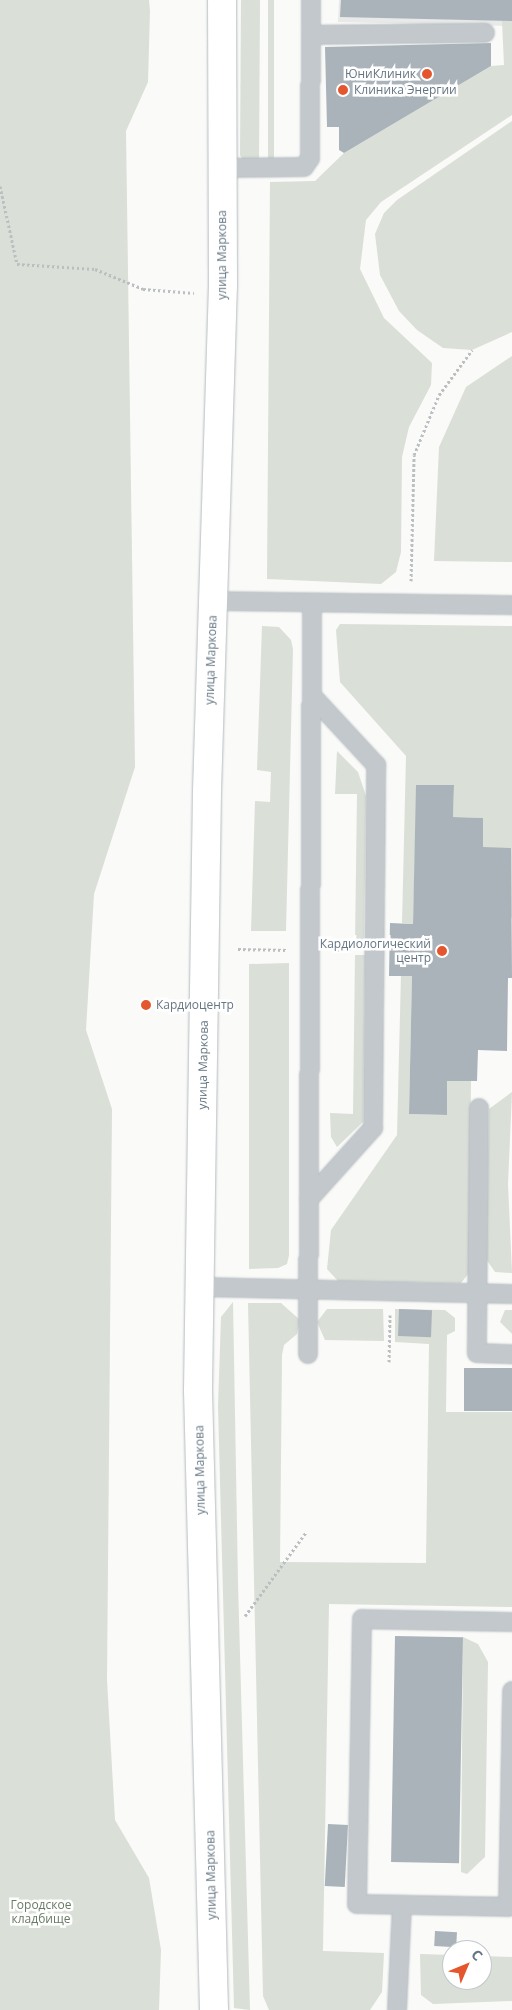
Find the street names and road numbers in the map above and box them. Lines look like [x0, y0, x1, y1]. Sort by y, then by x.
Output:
street label: улица Маркова [215, 210, 229, 300]
street label: улица Маркова [202, 615, 220, 705]
street label: улица Маркова [195, 1020, 211, 1110]
street label: улица Маркова [192, 1425, 208, 1515]
street label: улица Маркова [203, 1830, 219, 1920]

